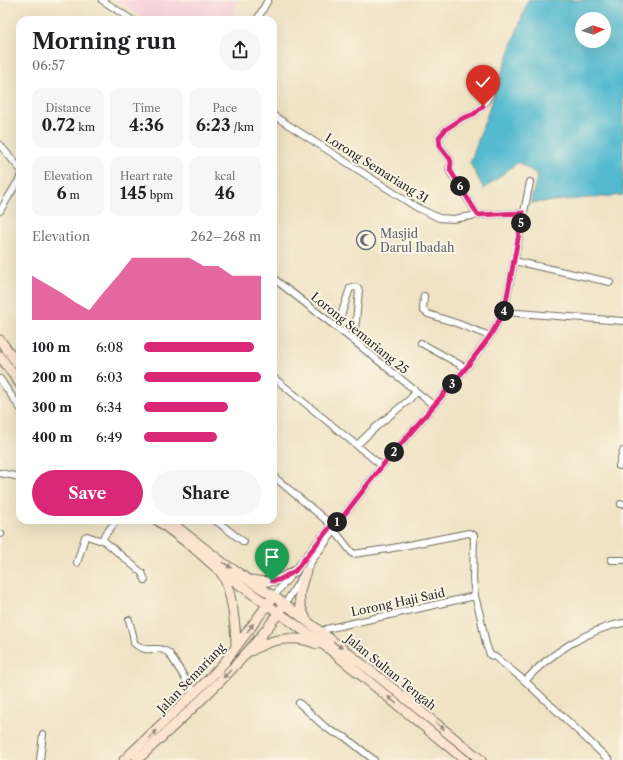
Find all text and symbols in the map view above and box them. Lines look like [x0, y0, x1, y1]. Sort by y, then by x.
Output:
north arrow [575, 12, 611, 48]
map controls [575, 12, 611, 48]
text: Morning run [32, 28, 176, 55]
button: share [219, 29, 261, 71]
text: 06:57 [32, 57, 65, 73]
pin [466, 65, 500, 106]
icon: check [472, 71, 494, 93]
text: Distance [45, 101, 91, 115]
text: Time [133, 101, 160, 115]
text: Pace [212, 101, 237, 115]
text: 0.72 [41, 115, 75, 135]
text: 4:36 [129, 115, 164, 135]
text: 6:23 [196, 115, 231, 135]
text: km [75, 120, 95, 134]
text: /km [231, 120, 254, 134]
street label: Lorong Semariang 31 [322, 130, 432, 206]
text: Elevation [44, 169, 93, 183]
text: Heart rate [120, 169, 173, 183]
text: kcal [214, 169, 235, 183]
pin: 6 [450, 176, 470, 196]
text: 6 [457, 179, 463, 193]
text: 6 [56, 183, 67, 203]
text: 145 [120, 183, 147, 203]
text: 46 [215, 183, 235, 203]
text: m [67, 188, 80, 202]
text: bpm [147, 188, 173, 202]
pin: 5 [511, 213, 531, 233]
text: 5 [518, 216, 524, 230]
place label: Masjid Darul Ibadah [380, 226, 455, 255]
text: Elevation [32, 228, 90, 244]
text: 262–268 m [190, 228, 261, 244]
mosque icon: Masjid Darul Ibadah [355, 229, 377, 251]
street label: Lorong Semariang 25 [308, 289, 412, 377]
pin: 4 [494, 301, 514, 321]
text: 4 [501, 304, 507, 318]
text: 100 m [32, 339, 71, 355]
text: 6:08 [96, 339, 123, 355]
text: 200 m [32, 369, 72, 385]
text: 6:03 [96, 369, 123, 385]
pin: 3 [442, 374, 462, 394]
text: 3 [449, 377, 455, 391]
text: 300 m [32, 399, 72, 415]
text: 6:34 [96, 399, 122, 415]
text: 400 m [32, 429, 72, 445]
text: 6:49 [96, 429, 122, 445]
pin: 2 [384, 442, 404, 462]
text: 2 [391, 445, 397, 459]
button: Save [32, 470, 143, 516]
button: Share [151, 470, 261, 516]
pin: 1 [327, 512, 347, 532]
text: 1 [335, 515, 339, 529]
pin [255, 540, 289, 581]
icon: arrive [261, 546, 283, 568]
one-way arrow [222, 561, 232, 569]
street label: Lorong Haji Said [350, 585, 447, 619]
one-way arrow [246, 623, 255, 634]
street label: Jalan Sultan Tengah [341, 630, 440, 713]
street label: Jalan Semariang [153, 639, 229, 717]
one-way arrow [333, 641, 344, 650]
one-way arrow [222, 669, 232, 679]
one-way arrow [387, 695, 397, 704]
one-way arrow [434, 722, 445, 731]
one-way arrow [148, 729, 158, 738]

